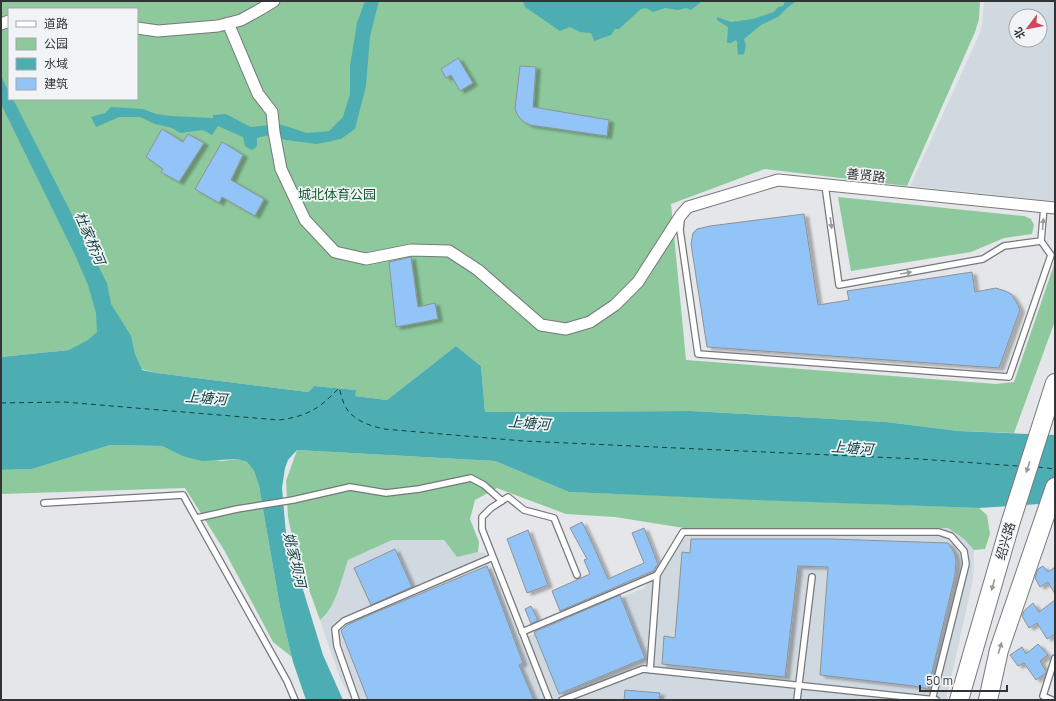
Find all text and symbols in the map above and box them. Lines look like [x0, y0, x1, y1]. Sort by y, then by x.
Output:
legend [8, 8, 138, 100]
north arrow [1008, 8, 1048, 48]
text: 道路 [44, 15, 68, 32]
text: 北 [1010, 25, 1028, 42]
text: 公园 [44, 35, 68, 52]
text: 水域 [44, 55, 68, 72]
text: 建筑 [44, 75, 68, 92]
street label: 善贤路 [846, 164, 886, 186]
park label: 城北体育公园 [298, 185, 376, 203]
water label: 杜家桥河 [71, 208, 111, 270]
one-way arrow [828, 217, 834, 229]
one-way arrow [1039, 218, 1046, 230]
one-way arrow [900, 270, 912, 276]
water label: 上塘河 [184, 387, 231, 409]
water label: 上塘河 [507, 412, 554, 434]
water label: 上塘河 [830, 437, 877, 459]
one-way arrow [1025, 461, 1031, 473]
street label: 绍兴路 [991, 520, 1019, 562]
water label: 姚家坝河 [280, 530, 312, 592]
one-way arrow [989, 579, 995, 592]
one-way arrow [997, 642, 1003, 654]
scale bar [920, 667, 1007, 693]
text: 50 m [926, 672, 953, 689]

